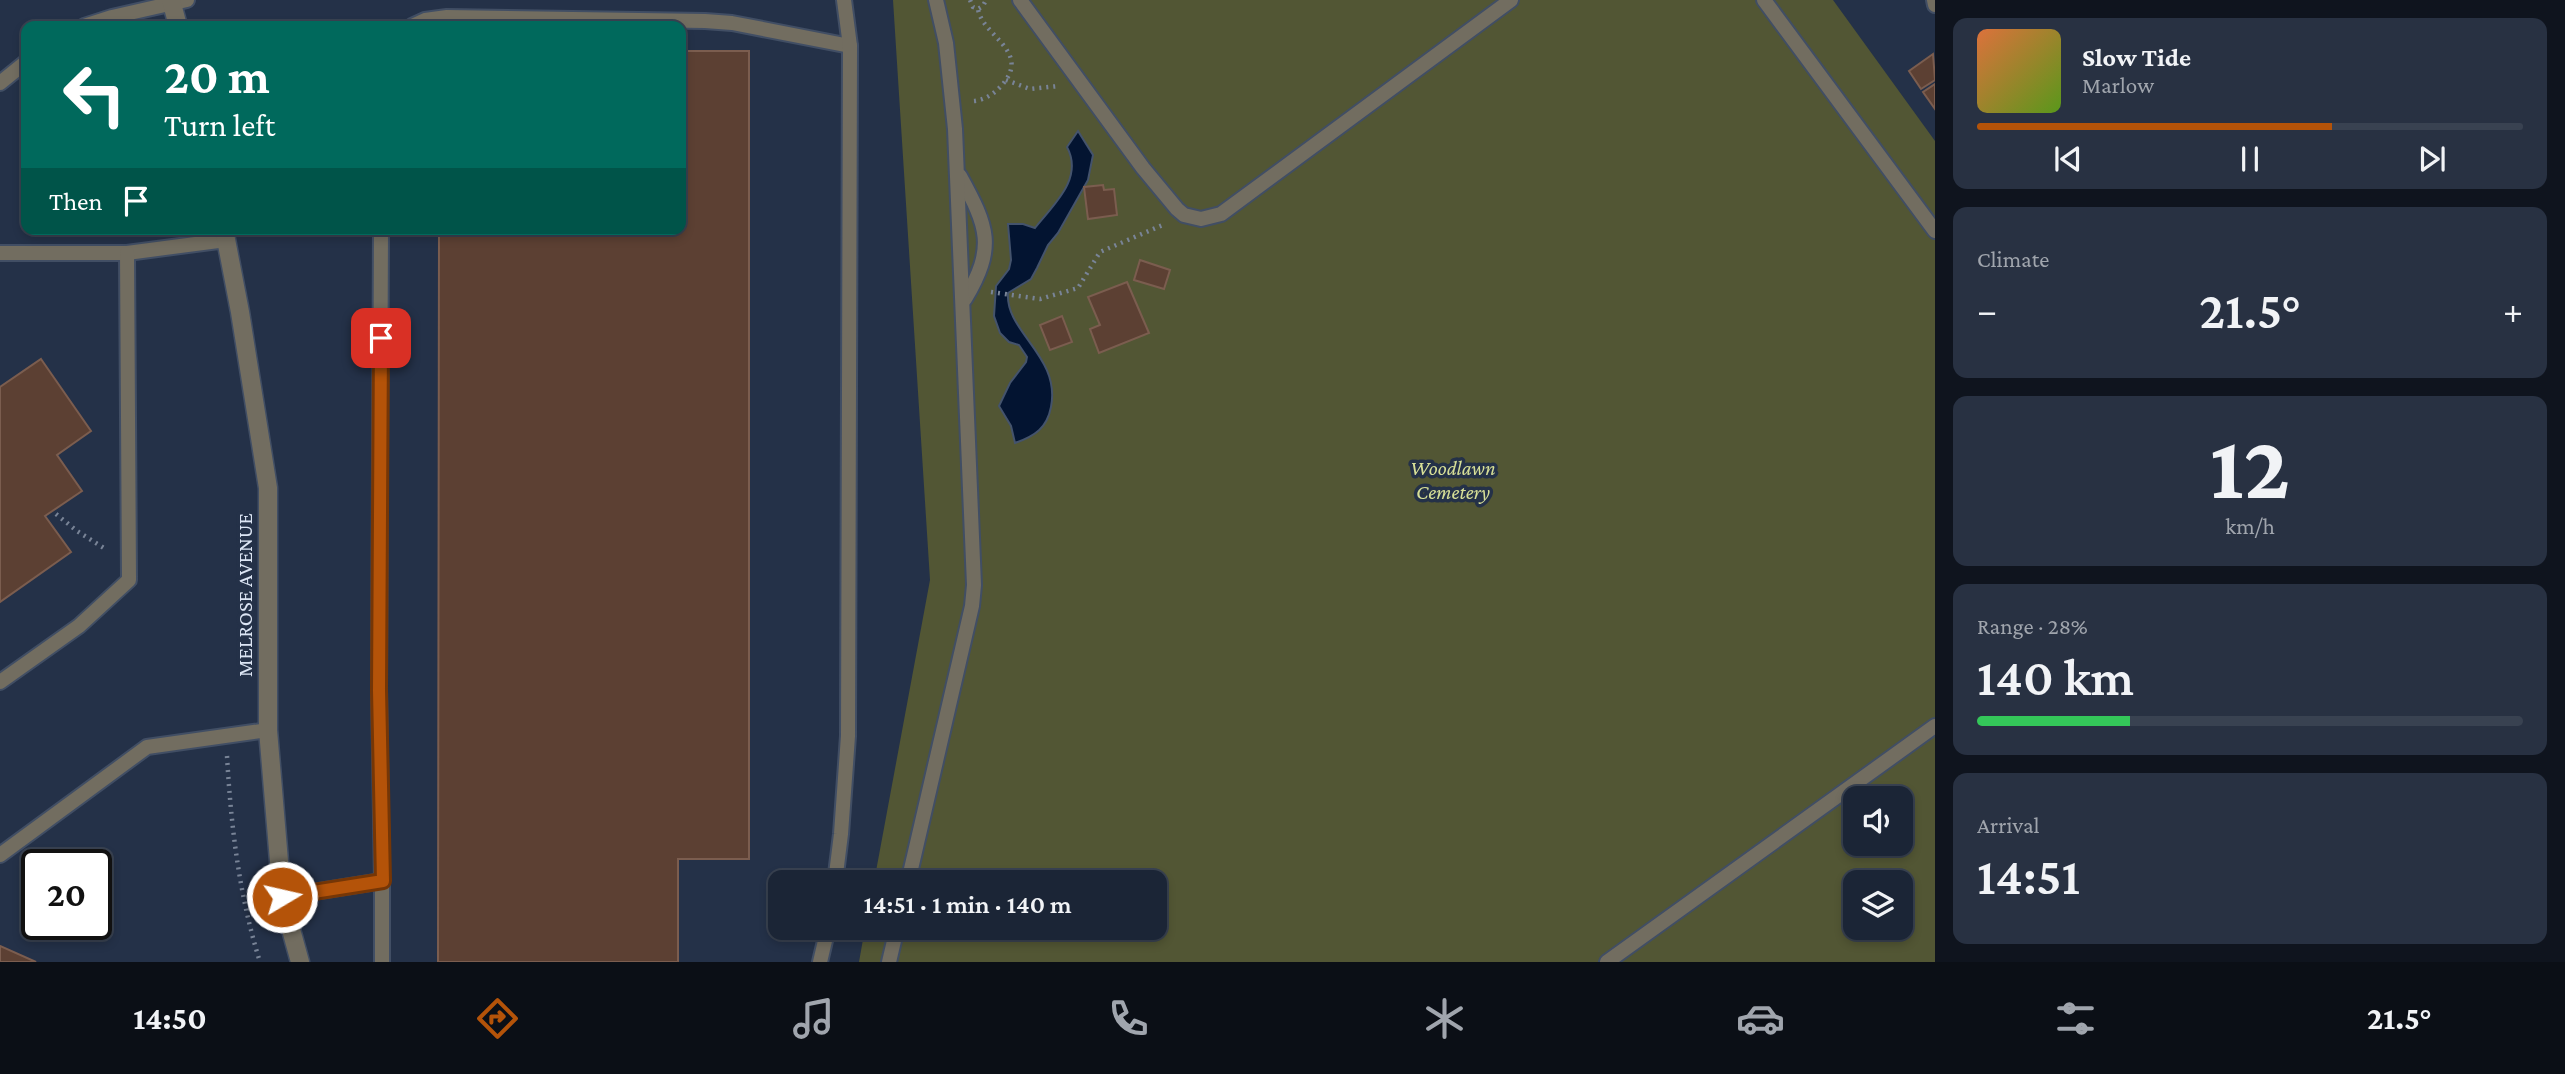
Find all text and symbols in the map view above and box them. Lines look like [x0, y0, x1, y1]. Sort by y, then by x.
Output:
text: Slow Tide [2082, 43, 2191, 72]
icon: left [49, 49, 140, 140]
text: 20 m [164, 49, 270, 104]
text: Marlow [2082, 72, 2154, 98]
text: Turn left [164, 107, 275, 143]
icon: previous [2049, 140, 2087, 178]
icon: pause [2231, 140, 2269, 178]
icon: next [2413, 140, 2451, 178]
icon: arrive [117, 182, 155, 220]
text: Then [49, 187, 103, 216]
text: Climate [1977, 246, 2049, 272]
text: 21.5° [2199, 281, 2301, 339]
text: − [1977, 289, 1997, 331]
text: + [2503, 289, 2523, 331]
pin [351, 308, 411, 368]
icon: arrive [362, 319, 400, 357]
text: 12 [2210, 416, 2290, 518]
park label: Woodlawn Cemetery [1410, 456, 1496, 504]
street label: MELROSE AVENUE [233, 513, 257, 677]
text: km/h [2225, 513, 2275, 539]
text: Range · 28% [1977, 613, 2088, 639]
text: 140 km [1977, 648, 2134, 706]
map controls [1843, 786, 1913, 940]
button: sound [1843, 786, 1913, 856]
text: Arrival [1977, 812, 2040, 838]
text: 14:51 [1977, 847, 2080, 905]
speed limit sign: 20 [21, 849, 112, 940]
position arrow [245, 860, 319, 934]
button: layers [1843, 870, 1913, 940]
text: 14:51 · 1 min · 140 m [863, 890, 1072, 919]
icon: directions [473, 994, 522, 1043]
icon: music [789, 994, 838, 1043]
icon: phone [1104, 994, 1153, 1043]
icon: climate [1420, 994, 1469, 1043]
icon: car [1736, 994, 1785, 1043]
icon: filters [2051, 994, 2100, 1043]
text: 14:50 [133, 1000, 207, 1036]
text: 21.5° [2367, 1000, 2432, 1036]

